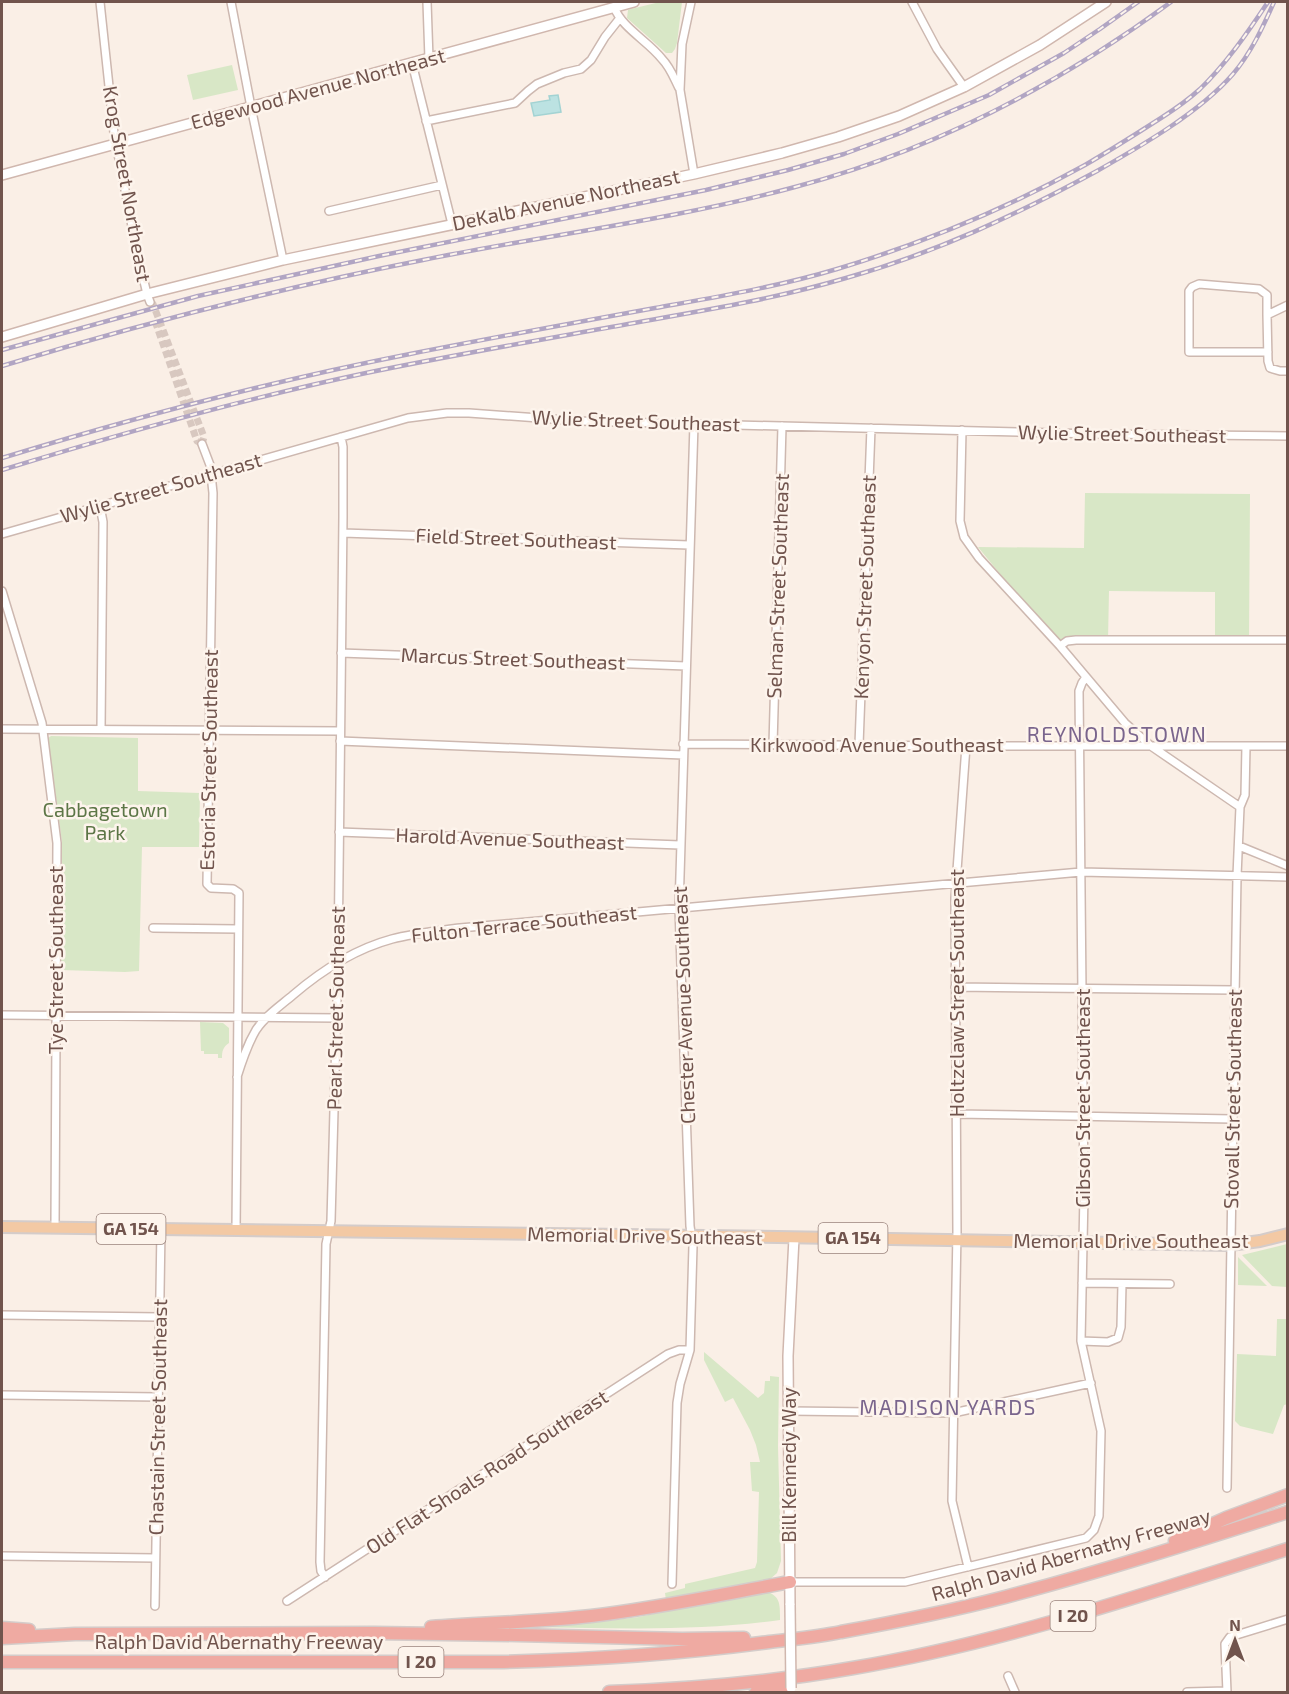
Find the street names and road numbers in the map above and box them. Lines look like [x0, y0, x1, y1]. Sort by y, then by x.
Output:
street label: Edgewood Avenue Northeast [188, 42, 448, 134]
street label: Krog Street Northeast [99, 84, 157, 284]
street label: DeKalb Avenue Northeast [450, 163, 682, 235]
street label: Wylie Street Southeast [531, 404, 741, 436]
street label: Wylie Street Southeast [1018, 419, 1227, 447]
street label: Wylie Street Southeast [57, 447, 265, 527]
street label: Selman Street Southeast [761, 473, 793, 699]
street label: Kenyon Street Southeast [848, 474, 880, 700]
street label: Field Street Southeast [415, 522, 617, 554]
street label: Marcus Street Southeast [400, 642, 626, 674]
street label: Estoria Street Southeast [194, 649, 222, 871]
street label: Kirkwood Avenue Southeast [750, 732, 1004, 756]
street label: Harold Avenue Southeast [395, 822, 625, 854]
street label: Tye Street Southeast [43, 865, 67, 1054]
street label: Holtzclaw Street Southeast [944, 868, 968, 1117]
street label: Chester Avenue Southeast [667, 885, 699, 1124]
street label: Fulton Terrace Southeast [410, 899, 638, 947]
street label: Pearl Street Southeast [321, 905, 349, 1110]
street label: Gibson Street Southeast [1070, 988, 1094, 1208]
street label: Stovall Street Southeast [1218, 988, 1246, 1209]
road number: GA 154 [96, 1214, 166, 1244]
street label: Memorial Drive Southeast [527, 1221, 763, 1249]
road number: GA 154 [818, 1223, 888, 1253]
street label: Memorial Drive Southeast [1013, 1228, 1249, 1252]
street label: Chastain Street Southeast [143, 1298, 171, 1535]
street label: Old Flat Shoals Road Southeast [361, 1384, 612, 1559]
street label: Bill Kennedy Way [776, 1387, 800, 1543]
street label: Ralph David Abernathy Freeway [929, 1503, 1213, 1605]
road number: I 20 [1050, 1601, 1096, 1631]
street label: Ralph David Abernathy Freeway [95, 1629, 384, 1653]
road number: I 20 [398, 1647, 444, 1677]

